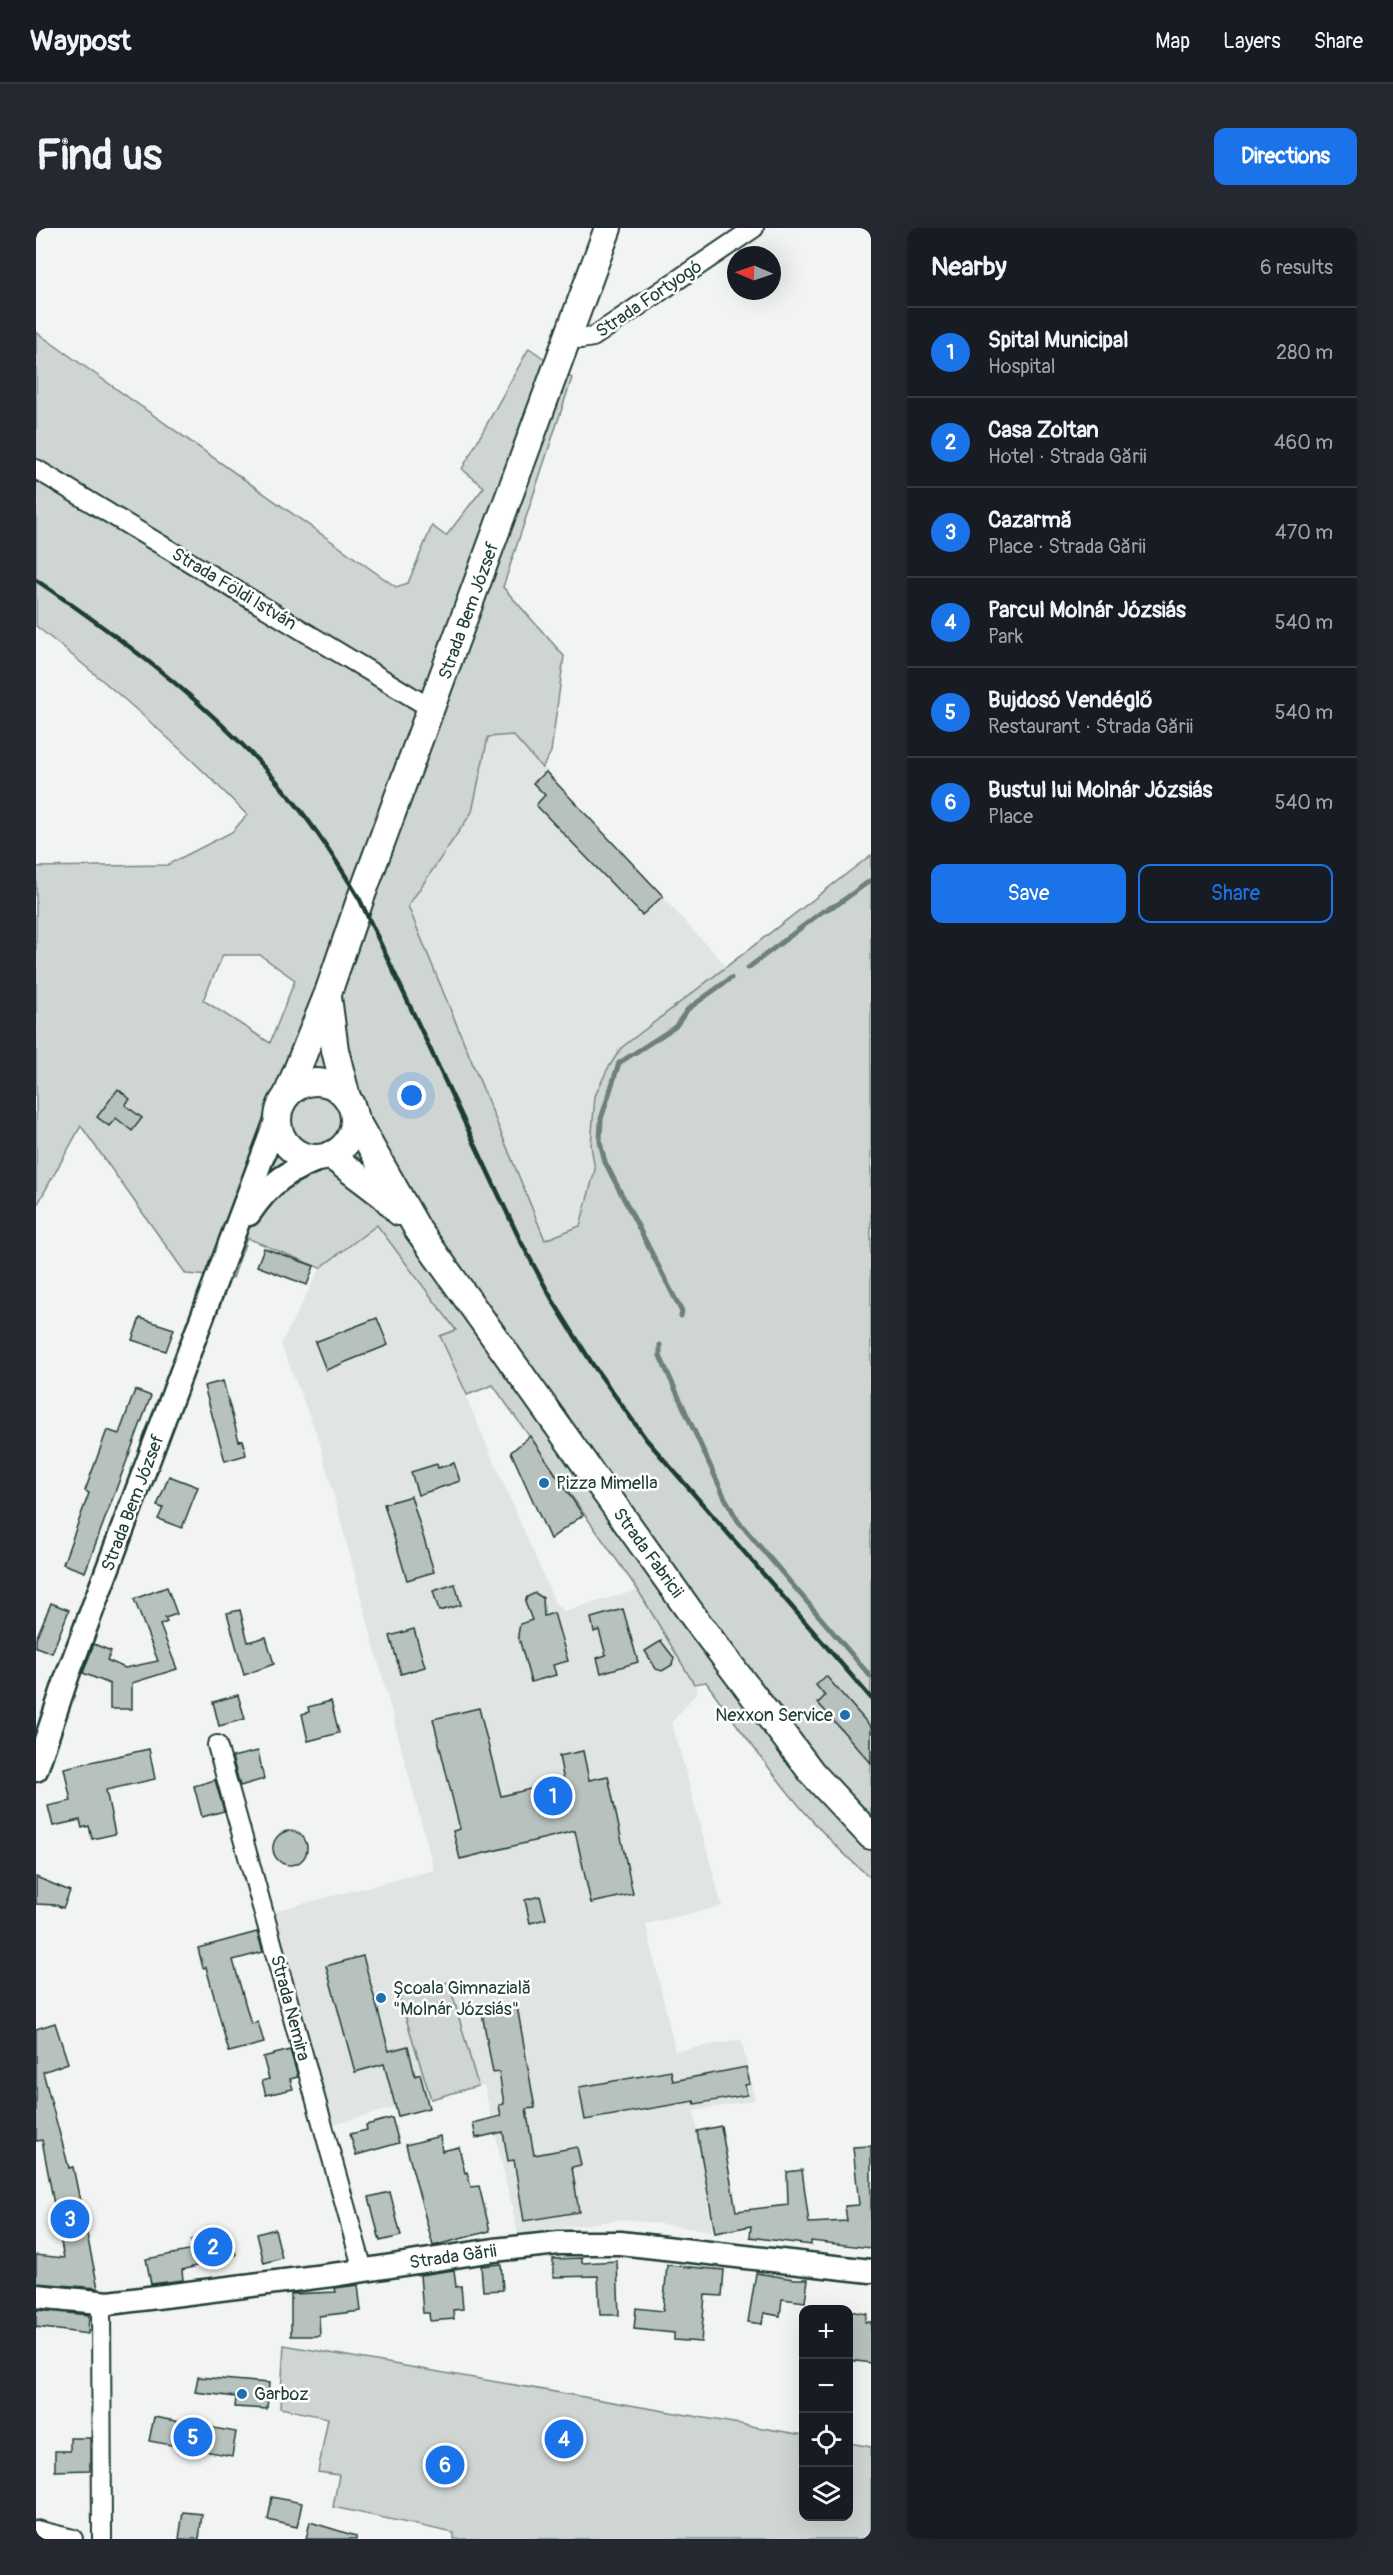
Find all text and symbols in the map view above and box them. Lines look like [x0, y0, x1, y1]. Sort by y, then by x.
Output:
text: Waypost [30, 24, 131, 59]
text: Map [1155, 28, 1190, 55]
text: Layers [1223, 28, 1281, 55]
text: Share [1314, 28, 1363, 55]
button: Directions [1214, 128, 1357, 185]
text: Find us [36, 130, 162, 182]
north arrow [727, 246, 781, 300]
text: Nearby [931, 251, 1007, 283]
street label: Strada Fortyogó [592, 255, 707, 343]
text: 6 results [1260, 255, 1333, 280]
text: Spital Municipal [988, 326, 1128, 354]
text: 1 [947, 340, 954, 365]
text: 280 m [1276, 340, 1333, 365]
text: Hospital [988, 354, 1055, 379]
text: Casa Zoltan [988, 416, 1099, 444]
text: 2 [945, 430, 956, 455]
text: 460 m [1274, 430, 1333, 455]
text: Hotel · Strada Gării [988, 444, 1147, 469]
text: Cazarmă [988, 506, 1072, 534]
text: 3 [945, 520, 956, 545]
text: 470 m [1275, 520, 1333, 545]
text: Place · Strada Gării [988, 534, 1146, 559]
street label: Strada Bem József [433, 539, 505, 683]
street label: Strada Földi István [167, 543, 301, 635]
text: Parcul Molnár Józsiás [988, 596, 1186, 624]
text: 4 [945, 610, 956, 635]
text: 540 m [1275, 610, 1333, 635]
text: Park [988, 624, 1023, 649]
text: Bujdosó Vendéglő [988, 686, 1152, 714]
text: 5 [945, 700, 956, 725]
text: 540 m [1275, 700, 1333, 725]
text: Restaurant · Strada Gării [988, 714, 1193, 739]
text: Bustul lui Molnár Józsiás [988, 776, 1212, 804]
text: 6 [945, 790, 956, 815]
text: 540 m [1275, 790, 1333, 815]
text: Place [988, 804, 1033, 829]
button: Save [931, 864, 1126, 923]
button: Share [1138, 864, 1333, 923]
your location [397, 1081, 426, 1110]
street label: Strada Bem József [96, 1431, 170, 1575]
place label: Pizza Mimella [556, 1472, 658, 1495]
marker: Pizza Mimella [537, 1476, 551, 1490]
street label: Strada Fabricii [608, 1503, 688, 1603]
place label: Nexxon Service [715, 1704, 833, 1727]
marker: Nexxon Service [838, 1708, 852, 1722]
pin: 1 [534, 1774, 572, 1818]
street label: Strada Nemira [265, 1953, 315, 2063]
place label: Școala Gimnazială "Molnár Józsiás" [393, 1977, 531, 2021]
marker: Școala Gimnazială "Molnár Józsiás" [374, 1991, 388, 2005]
pin: 3 [51, 2196, 90, 2242]
pin: 2 [194, 2224, 232, 2270]
street label: Strada Gării [408, 2240, 498, 2274]
map controls [799, 2305, 853, 2521]
button: + [799, 2305, 853, 2359]
button: − [799, 2359, 853, 2413]
place label: Garboz [254, 2383, 309, 2406]
marker: Garboz [235, 2387, 249, 2401]
button: locate [799, 2413, 853, 2467]
pin: 5 [174, 2414, 212, 2460]
pin: 4 [544, 2416, 584, 2462]
pin: 6 [426, 2442, 464, 2488]
button: layers [799, 2467, 853, 2521]

